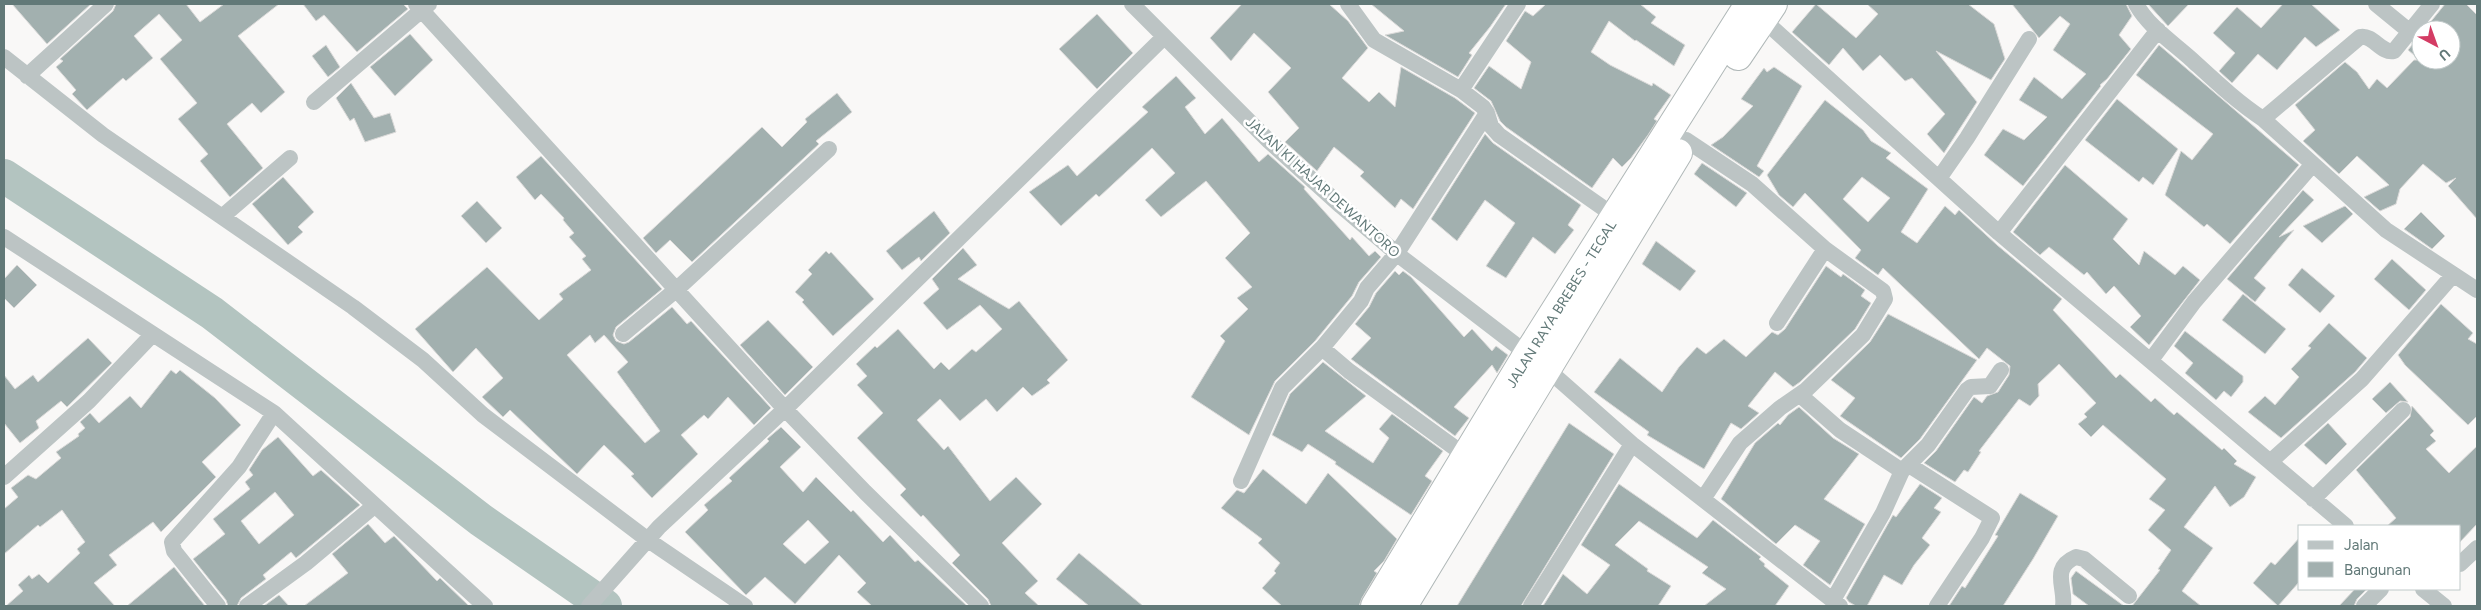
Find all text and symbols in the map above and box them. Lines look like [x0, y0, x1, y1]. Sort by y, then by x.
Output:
north arrow [2411, 20, 2461, 70]
text: U [2435, 45, 2453, 64]
street label: JALAN KI HAJAR DEWANTORO [1242, 114, 1403, 261]
street label: JALAN RAYA BREBES - TEGAL [1503, 217, 1621, 391]
legend [2298, 525, 2461, 590]
text: Jalan [2344, 536, 2379, 554]
text: Bangunan [2344, 561, 2411, 579]

